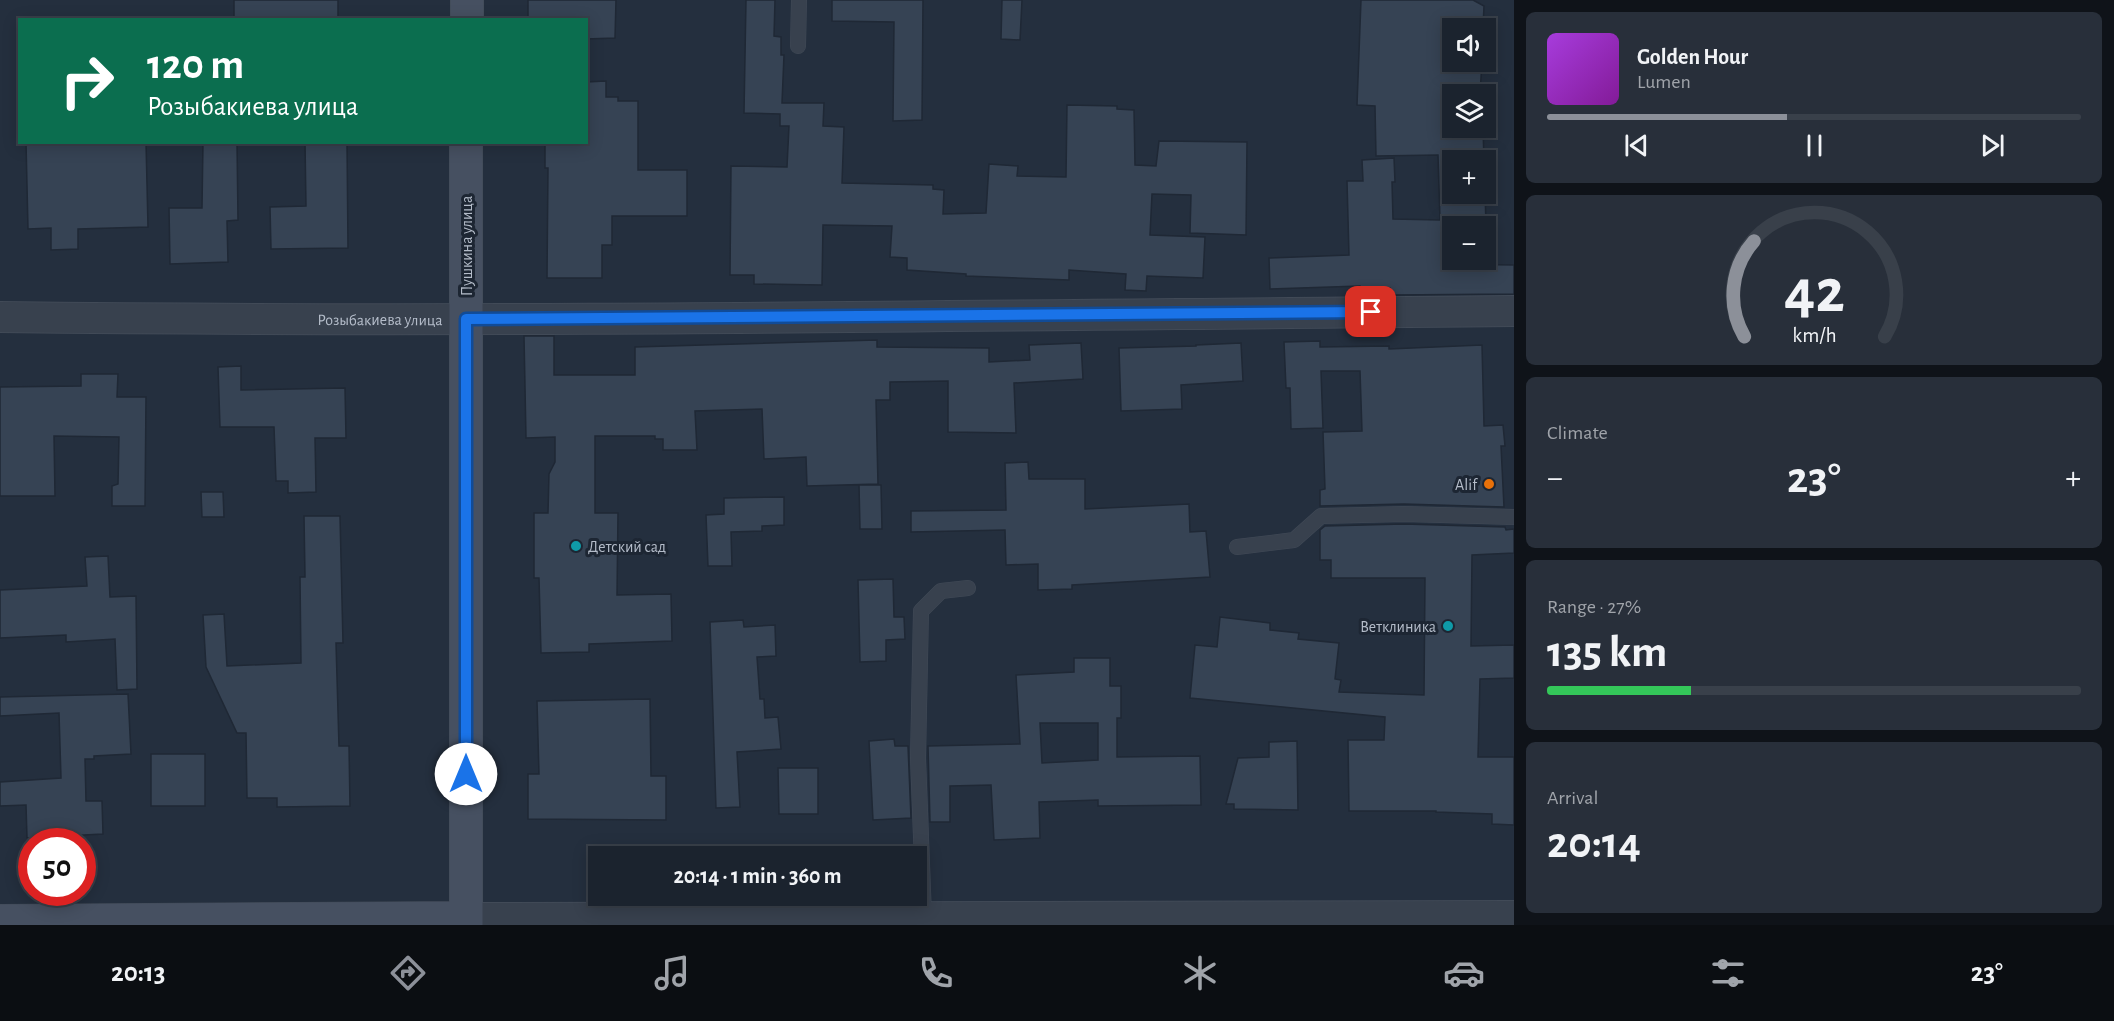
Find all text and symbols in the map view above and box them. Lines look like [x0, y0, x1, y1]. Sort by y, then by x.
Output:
map controls [1442, 18, 1496, 270]
button: sound [1442, 18, 1496, 72]
icon: right [48, 42, 126, 120]
text: 120 m [147, 44, 244, 86]
text: Golden Hour [1637, 46, 1748, 68]
text: Lumen [1637, 72, 1691, 92]
button: layers [1442, 84, 1496, 138]
text: Розыбакиева улица [147, 93, 358, 120]
icon: previous [1620, 129, 1653, 162]
icon: pause [1798, 129, 1831, 162]
icon: next [1976, 129, 2009, 162]
button: + [1442, 150, 1496, 204]
street label: Пушкина улица [459, 196, 476, 296]
button: − [1442, 216, 1496, 270]
text: 42 [1784, 261, 1844, 323]
pin [1345, 286, 1396, 337]
icon: arrive [1354, 295, 1387, 328]
street label: Розыбакиева улица [317, 312, 443, 329]
text: km/h [1792, 325, 1836, 346]
text: Climate [1547, 423, 1608, 443]
text: 23° [1787, 456, 1841, 501]
text: − [1547, 462, 1563, 495]
text: + [2065, 462, 2081, 495]
place label: Alif [1455, 477, 1478, 493]
marker: Alif [1482, 477, 1496, 491]
marker: Детский сад [569, 539, 583, 553]
place label: Детский сад [588, 539, 666, 555]
text: Range · 27% [1547, 597, 1641, 617]
place label: Ветклиника [1360, 619, 1436, 635]
marker: Ветклиника [1441, 619, 1455, 633]
text: 135 km [1547, 630, 1667, 675]
position arrow [434, 742, 498, 806]
text: Arrival [1547, 788, 1598, 808]
text: 20:14 [1547, 821, 1641, 866]
speed limit sign: 50 [18, 828, 96, 906]
text: 20:14 · 1 min · 360 m [673, 865, 842, 887]
icon: directions [387, 952, 429, 994]
icon: music [651, 952, 693, 994]
icon: phone [915, 952, 957, 994]
icon: climate [1179, 952, 1221, 994]
icon: car [1443, 952, 1485, 994]
icon: filters [1707, 952, 1749, 994]
text: 20:13 [111, 959, 165, 986]
text: 23° [1971, 959, 2003, 986]

